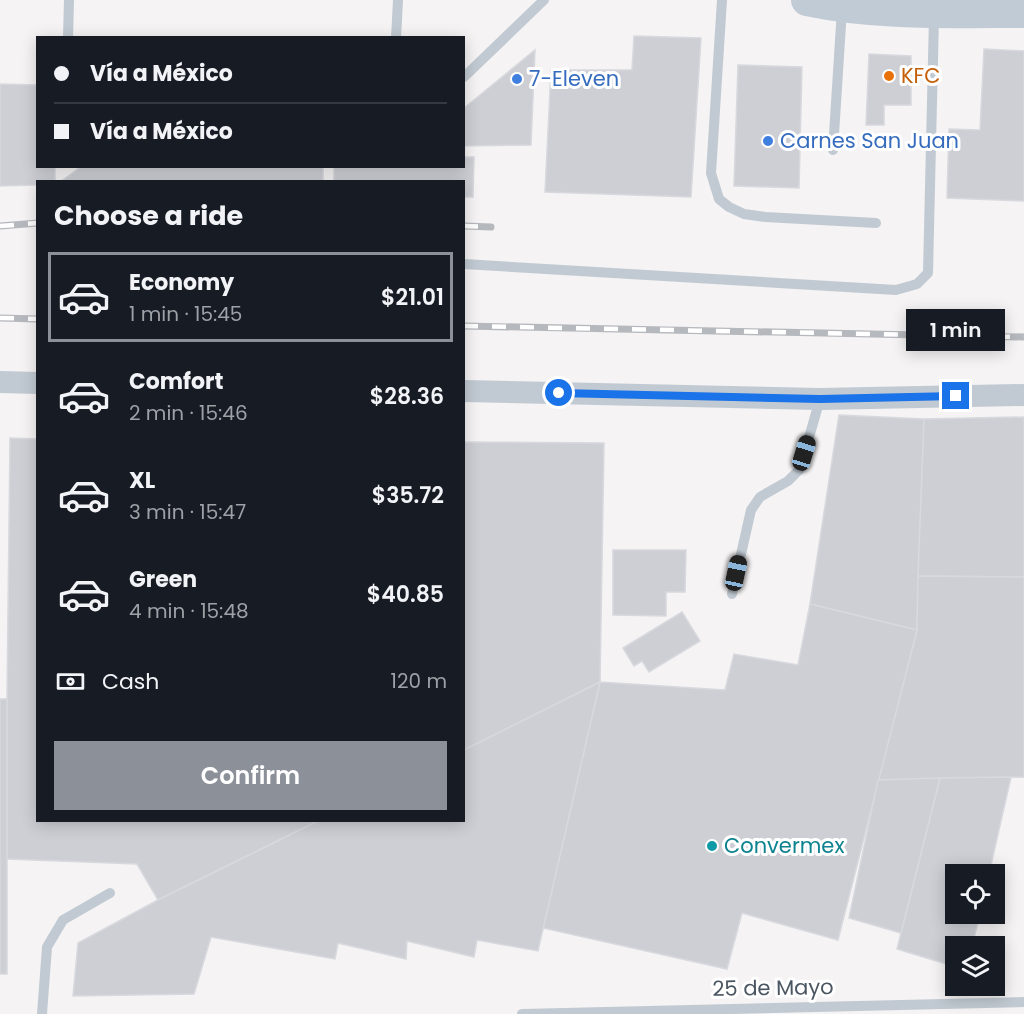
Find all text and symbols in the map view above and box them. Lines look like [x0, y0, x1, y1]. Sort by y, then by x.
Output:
text: Vía a México [90, 58, 233, 89]
place label: KFC [901, 61, 940, 90]
place label: 7-Eleven [529, 64, 619, 93]
marker: KFC [882, 69, 896, 83]
marker: 7-Eleven [510, 72, 524, 86]
text: Vía a México [90, 116, 233, 147]
place label: Carnes San Juan [780, 126, 959, 155]
marker: Carnes San Juan [761, 134, 775, 148]
text: Choose a ride [54, 197, 243, 234]
text: Economy [129, 267, 234, 298]
icon: car [57, 270, 111, 324]
text: $21.01 [381, 282, 444, 313]
text: 1 min · 15:45 [129, 300, 242, 328]
callout: 1 min [906, 309, 1006, 351]
text: 1 min [930, 316, 981, 344]
text: Comfort [129, 366, 223, 397]
icon: car [57, 369, 111, 423]
route start [545, 379, 572, 406]
text: $28.36 [370, 381, 444, 412]
route end [942, 382, 969, 409]
text: 2 min · 15:46 [129, 399, 248, 427]
car [790, 433, 818, 473]
text: XL [129, 465, 155, 496]
icon: car [57, 468, 111, 522]
text: $35.72 [372, 480, 444, 511]
text: 3 min · 15:47 [129, 498, 246, 526]
car [723, 554, 749, 592]
text: Green [129, 564, 197, 595]
icon: car [57, 567, 111, 621]
text: $40.85 [367, 579, 444, 610]
text: 4 min · 15:48 [129, 597, 249, 625]
icon: cash [54, 665, 87, 698]
text: Cash [102, 666, 159, 697]
text: 120 m [391, 667, 447, 695]
button: Confirm [54, 741, 447, 810]
place label: Convermex [724, 831, 844, 860]
marker: Convermex [705, 839, 719, 853]
map controls [945, 864, 1005, 996]
button: locate [945, 864, 1005, 924]
button: layers [945, 936, 1005, 996]
street label: 25 de Mayo [712, 972, 834, 1003]

